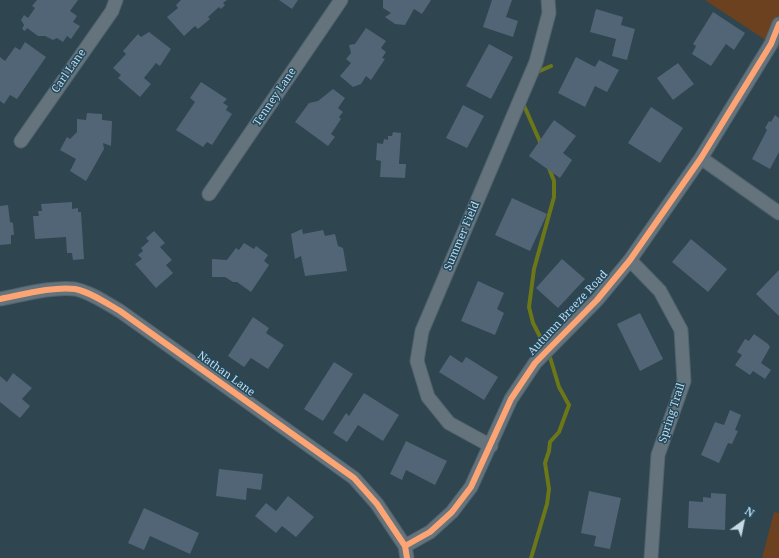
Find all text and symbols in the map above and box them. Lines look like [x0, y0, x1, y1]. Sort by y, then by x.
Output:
street label: Carl Lane [49, 47, 89, 95]
street label: Tenney Lane [251, 65, 299, 129]
street label: Summer Field [442, 199, 482, 273]
street label: Autumn Breeze Road [525, 268, 611, 358]
street label: Nathan Lane [195, 349, 257, 399]
street label: Spring Trail [656, 381, 688, 445]
north arrow [723, 502, 763, 542]
text: N [742, 503, 758, 520]

